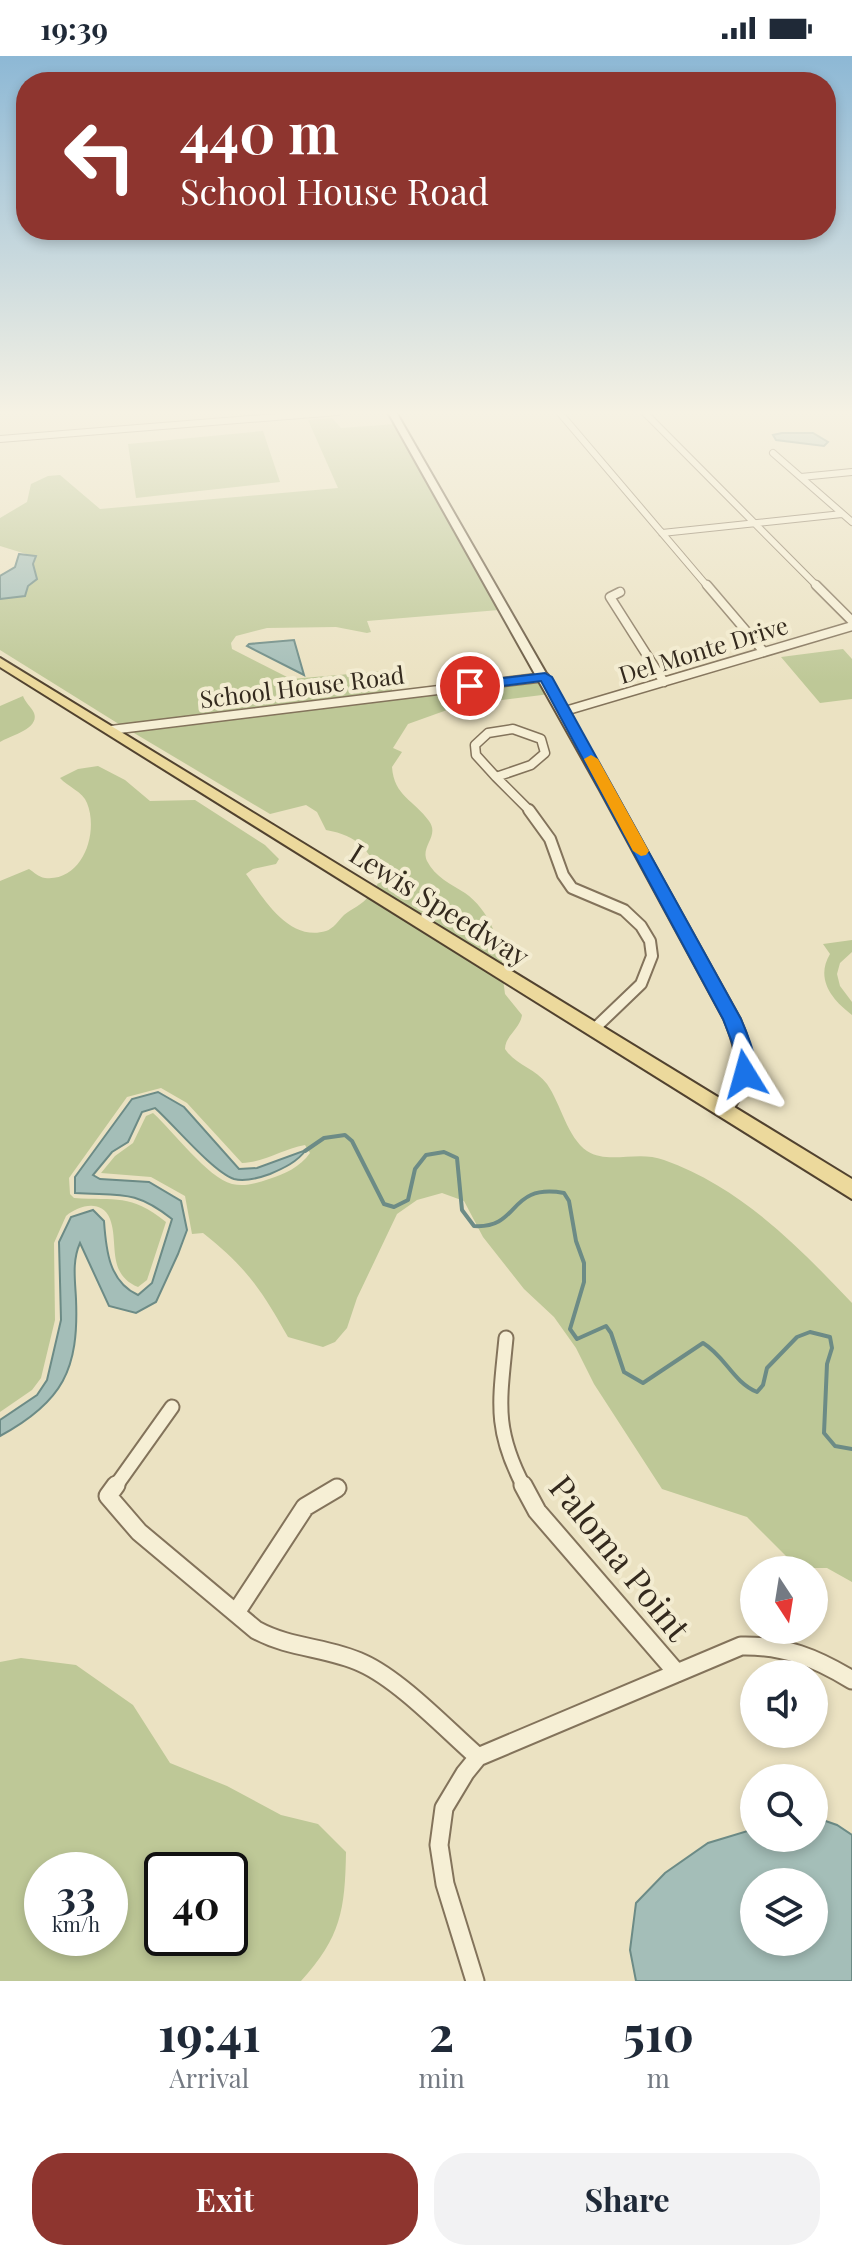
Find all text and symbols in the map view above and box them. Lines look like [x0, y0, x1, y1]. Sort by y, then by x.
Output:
text: 19:39 [40, 8, 108, 48]
text: 440 m [180, 94, 339, 169]
icon: left [48, 104, 152, 208]
text: School House Road [180, 166, 489, 214]
street label: Del Monte Drive [614, 608, 792, 690]
pin [436, 652, 504, 720]
street label: School House Road [198, 658, 406, 714]
icon: arrive [448, 664, 492, 708]
street label: Lewis Speedway [343, 834, 537, 974]
position arrow [703, 1032, 787, 1116]
street label: Paloma Point [540, 1465, 702, 1650]
north arrow [740, 1556, 828, 1644]
map controls [740, 1556, 828, 1956]
button: sound [740, 1660, 828, 1748]
button: search [740, 1764, 828, 1852]
speed limit sign: 40 [144, 1852, 248, 1956]
text: 33 [56, 1867, 96, 1920]
button: layers [740, 1868, 828, 1956]
text: km/h [52, 1910, 100, 1937]
text: 19:41 [158, 2000, 261, 2064]
text: 2 [429, 2000, 454, 2064]
text: 510 [623, 2000, 694, 2064]
text: Arrival [169, 2060, 249, 2095]
text: min [418, 2060, 465, 2095]
text: m [647, 2060, 670, 2095]
button: Exit [32, 2153, 418, 2245]
button: Share [434, 2153, 820, 2245]

